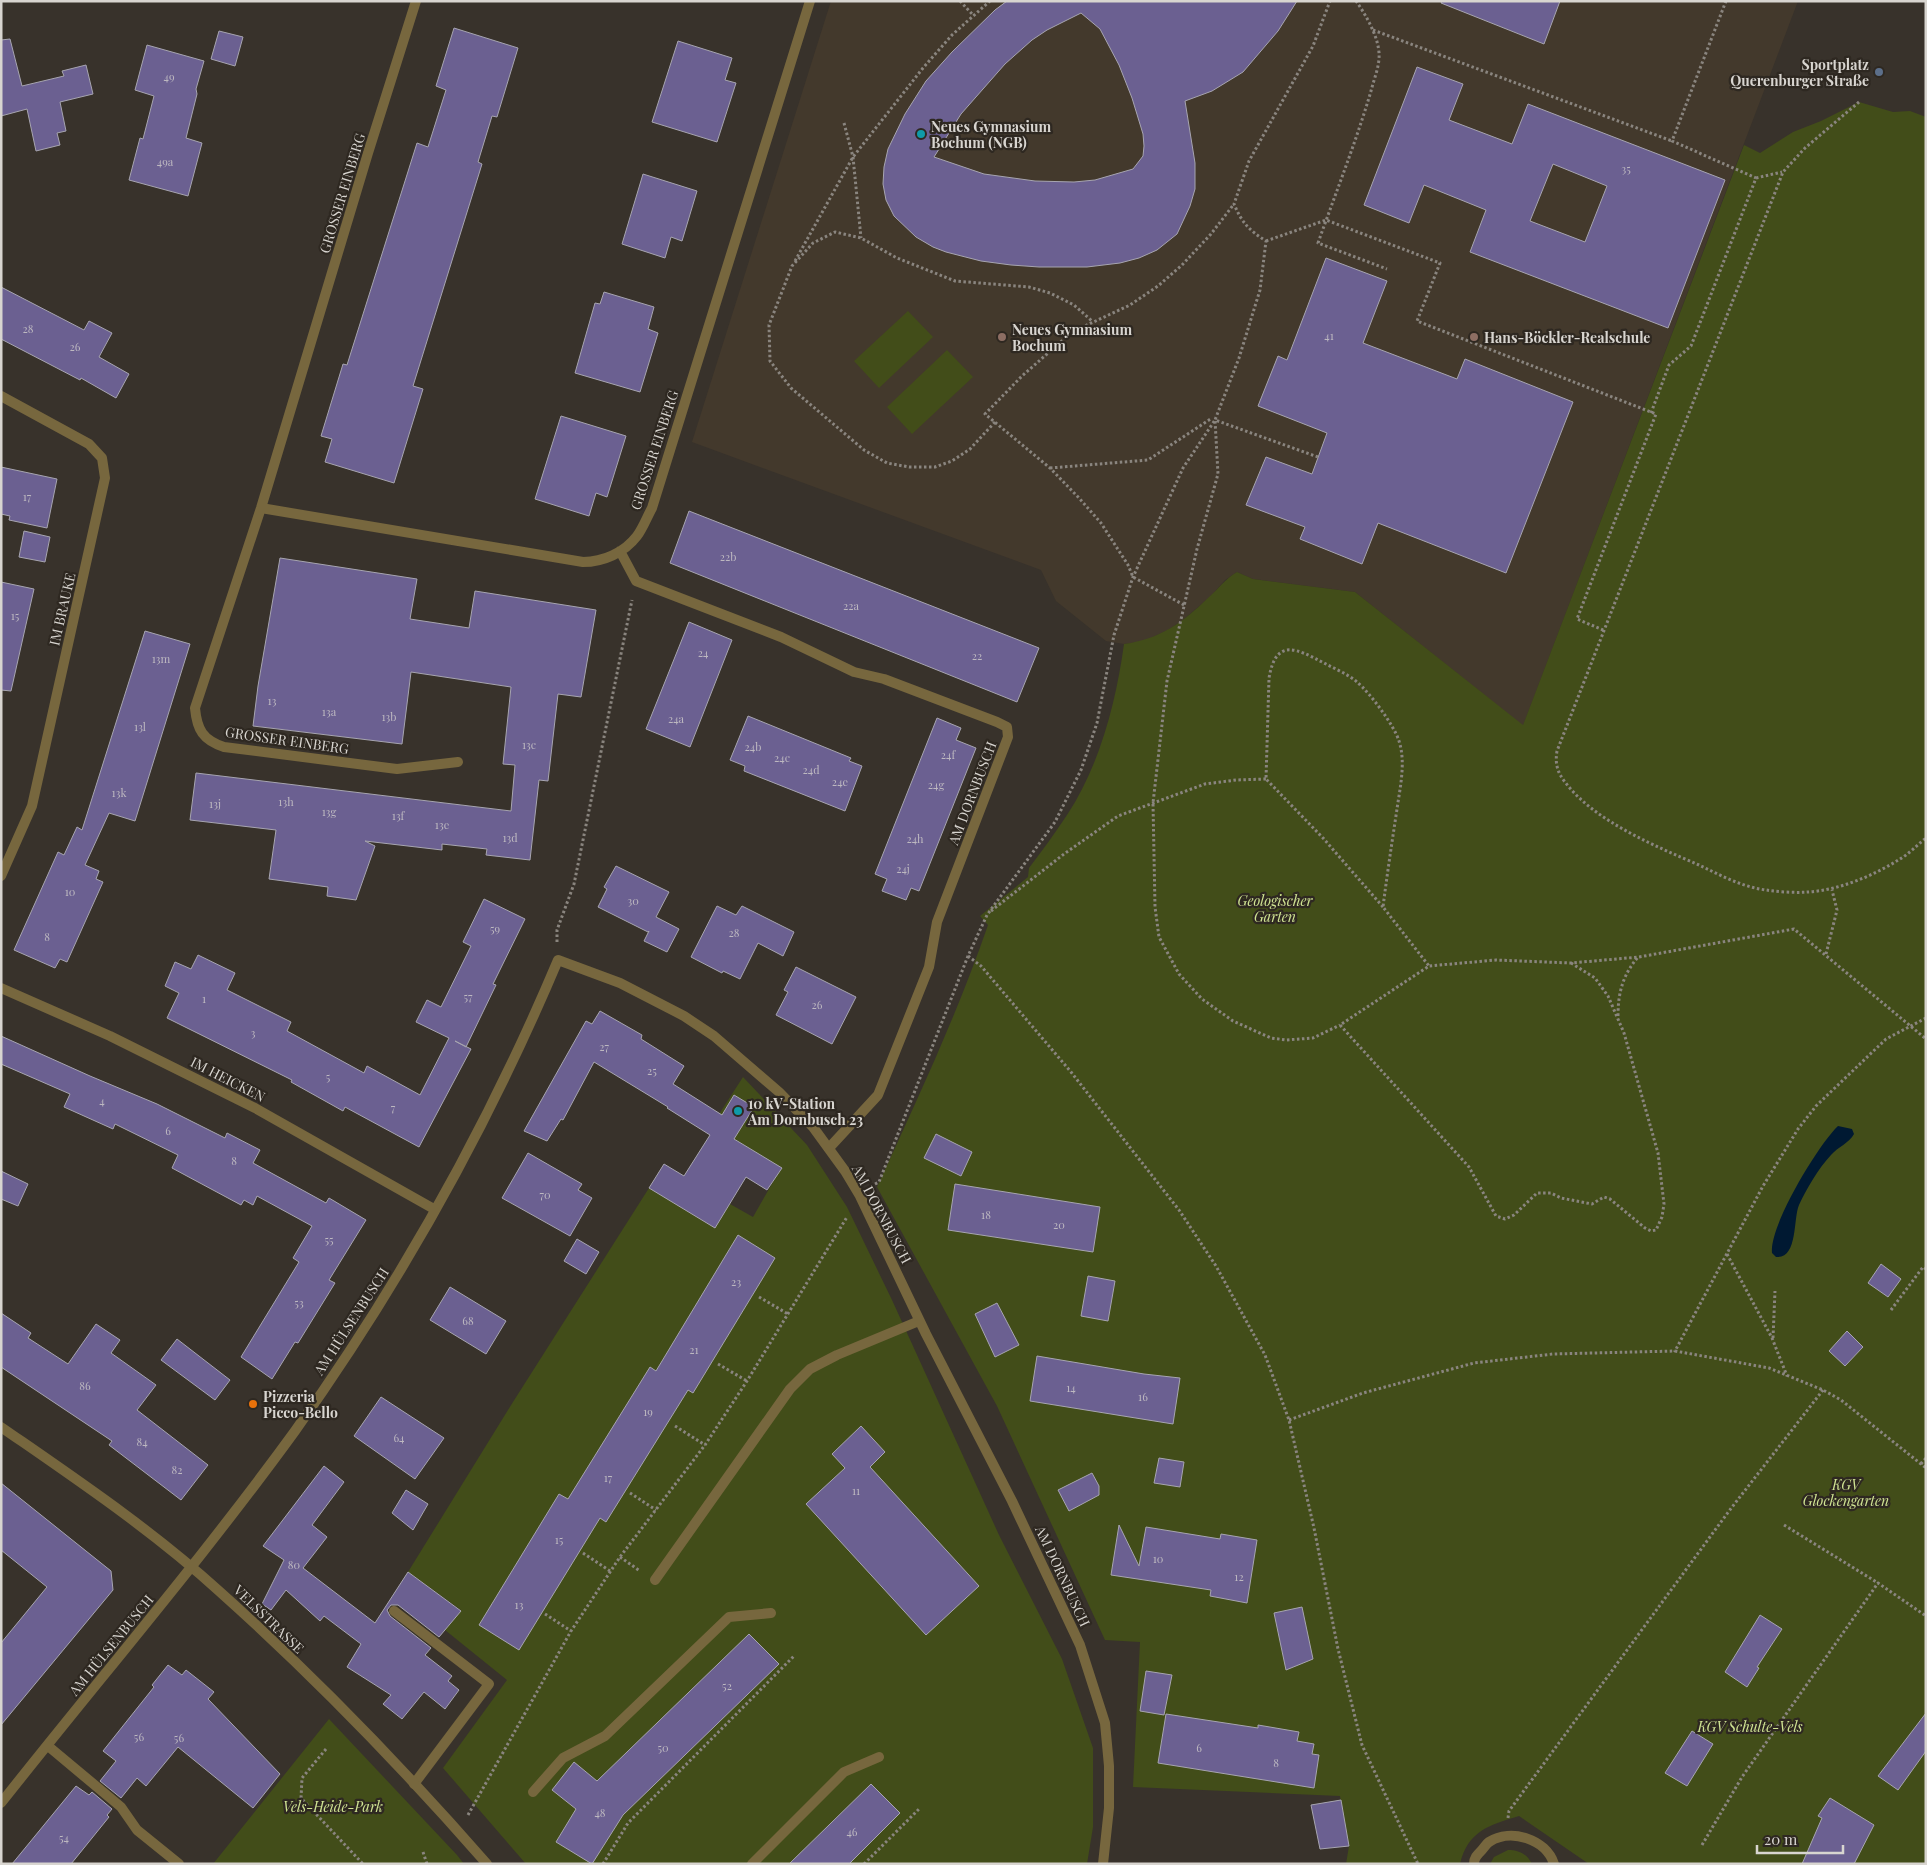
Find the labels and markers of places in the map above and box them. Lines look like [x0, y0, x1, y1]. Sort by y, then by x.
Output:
place label: Sportplatz Querenburger Straße [1730, 55, 1869, 90]
marker: Sportplatz Querenburger Straße [1873, 66, 1885, 78]
place label: Neues Gymnasium Bochum (NGB) [931, 117, 1051, 152]
marker: Neues Gymnasium Bochum (NGB) [915, 128, 927, 140]
place label: Neues Gymnasium Bochum [1012, 320, 1132, 355]
place label: Hans-Böckler-Realschule [1484, 328, 1650, 347]
marker: Neues Gymnasium Bochum [996, 331, 1008, 343]
marker: Hans-Böckler-Realschule [1468, 331, 1480, 343]
place label: 10 kV-Station Am Dornbusch 23 [747, 1094, 863, 1129]
marker: 10 kV-Station Am Dornbusch 23 [732, 1105, 744, 1117]
place label: Pizzeria Picco-Bello [263, 1387, 338, 1422]
marker: Pizzeria Picco-Bello [247, 1398, 259, 1410]

